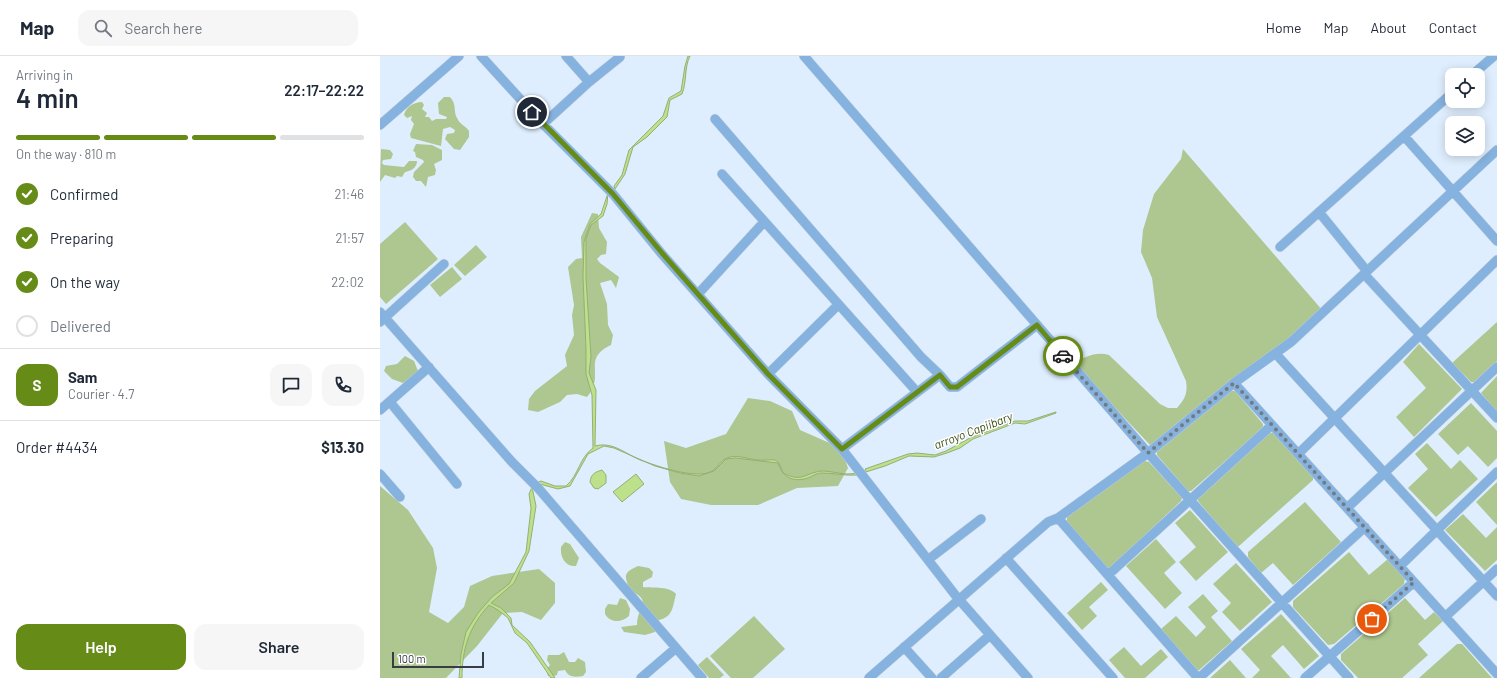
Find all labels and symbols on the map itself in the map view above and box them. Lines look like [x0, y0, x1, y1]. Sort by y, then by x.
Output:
pin [515, 95, 549, 129]
courier [1043, 336, 1083, 376]
water label: arroyo Capiibary [932, 408, 1015, 451]
pin [1355, 602, 1389, 636]
scale bar [392, 650, 484, 669]

